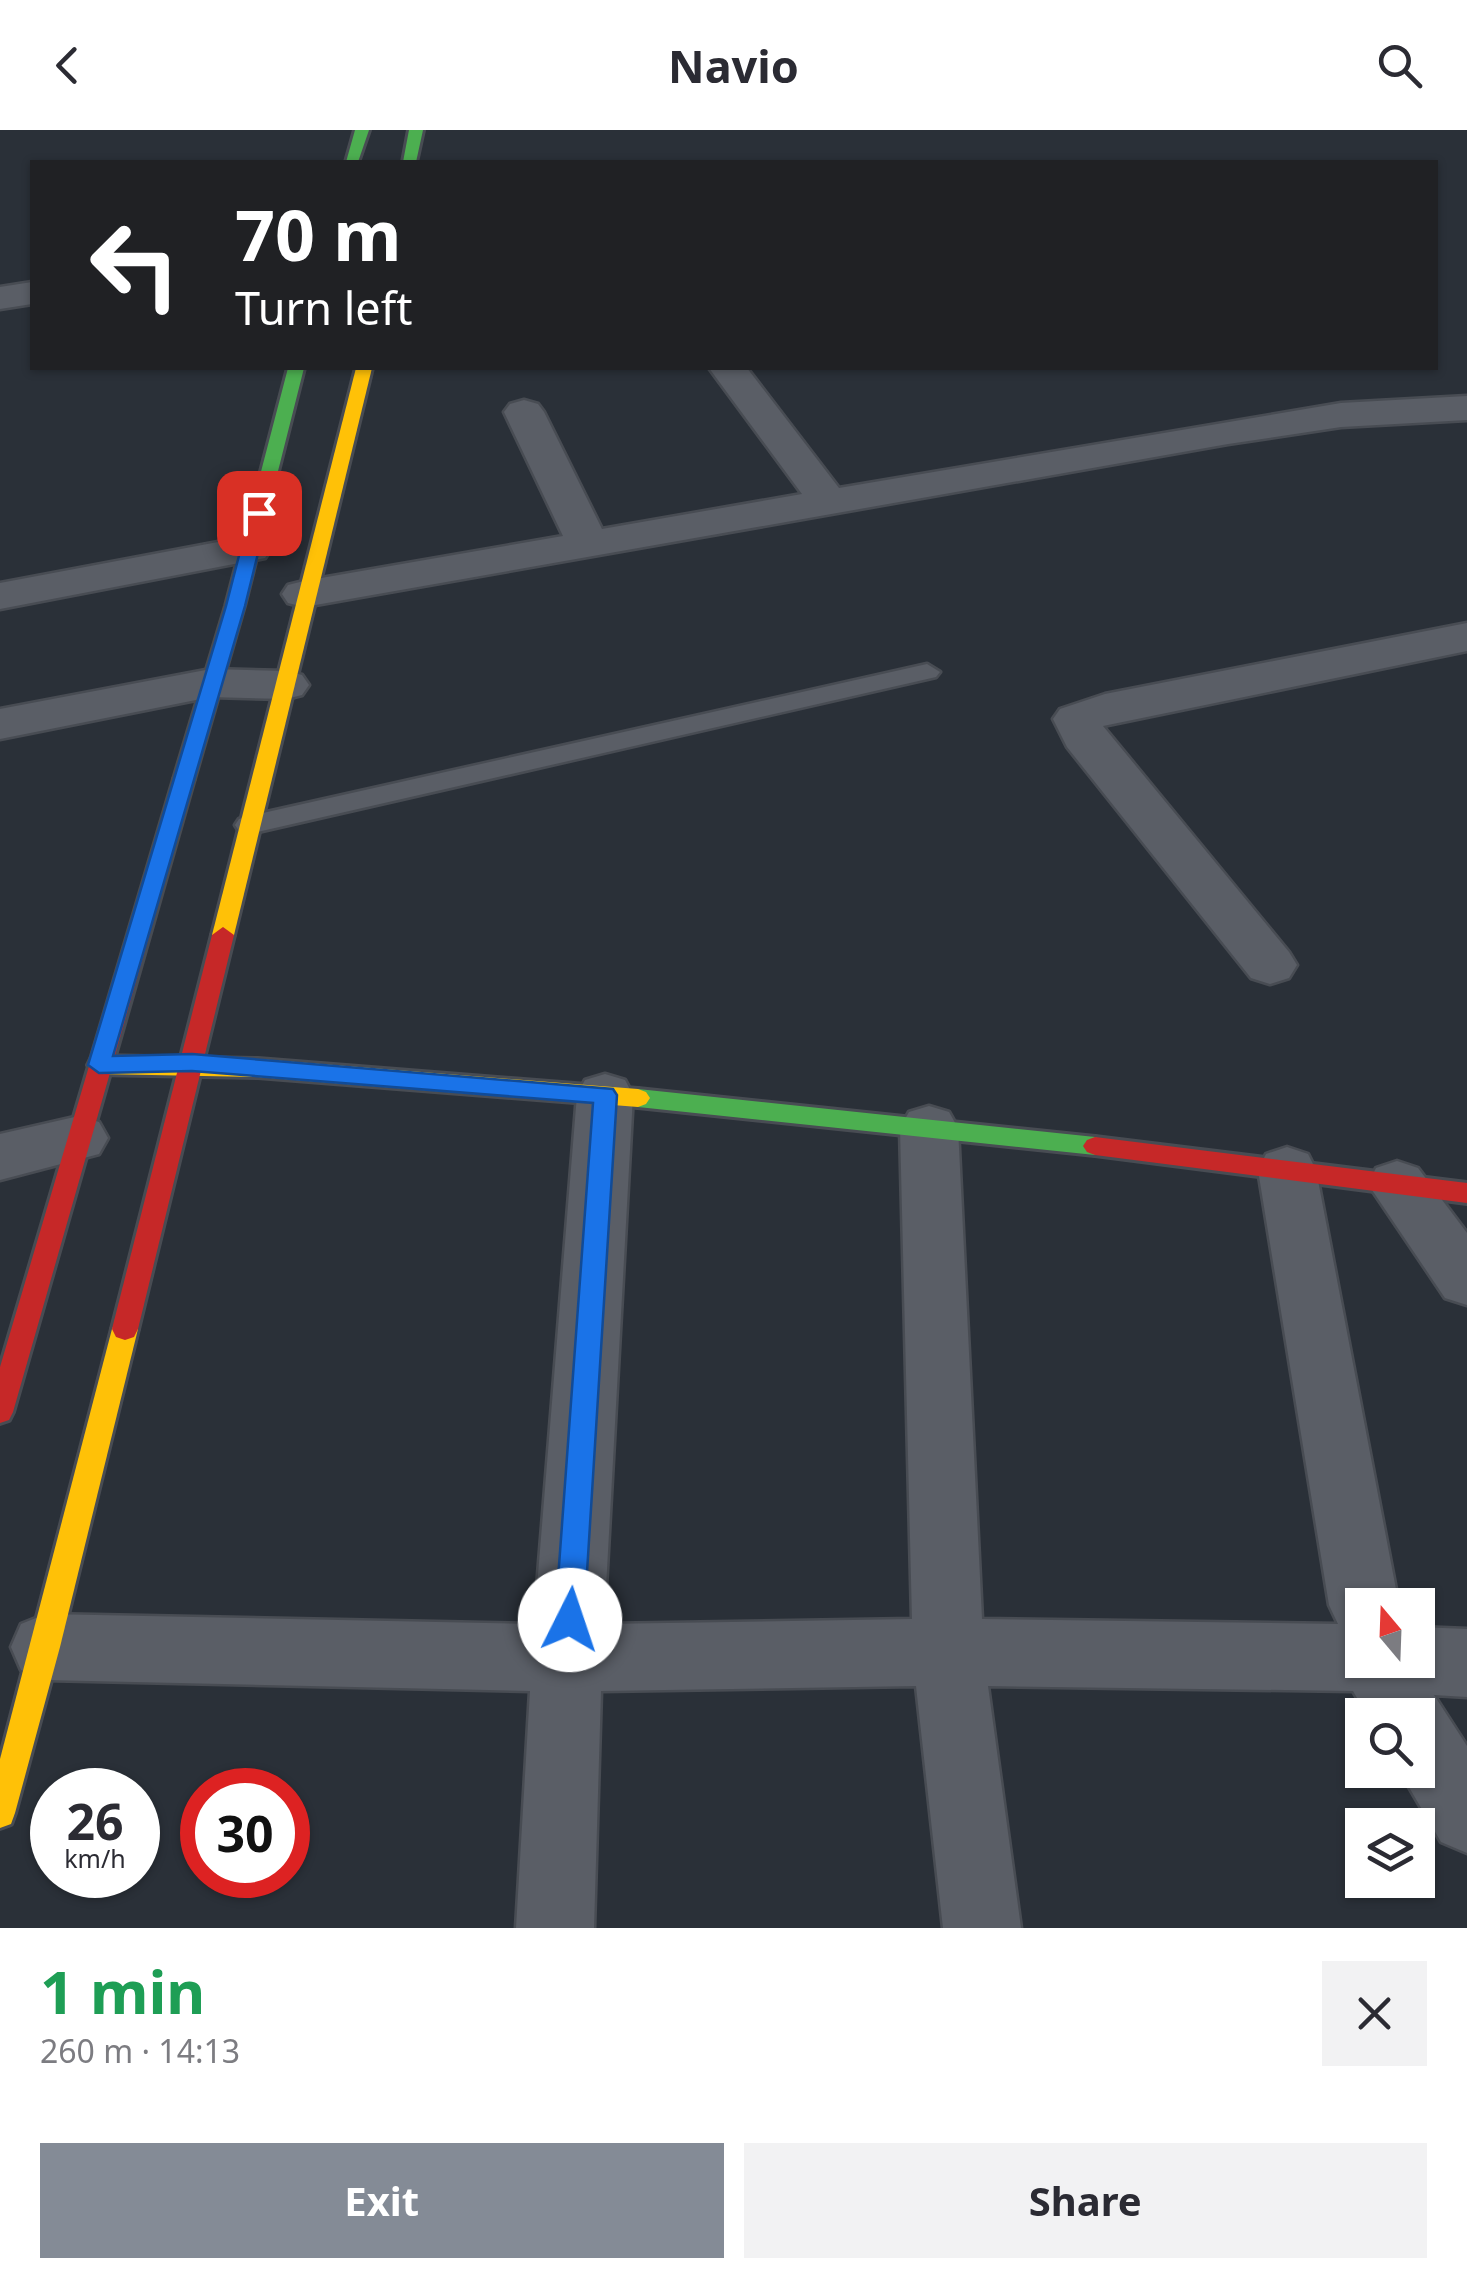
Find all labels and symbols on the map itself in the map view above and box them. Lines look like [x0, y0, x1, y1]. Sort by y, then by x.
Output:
pin [217, 471, 302, 556]
position arrow [518, 1568, 622, 1672]
north arrow [1345, 1588, 1435, 1678]
speed limit sign: 30 [180, 1768, 310, 1898]

